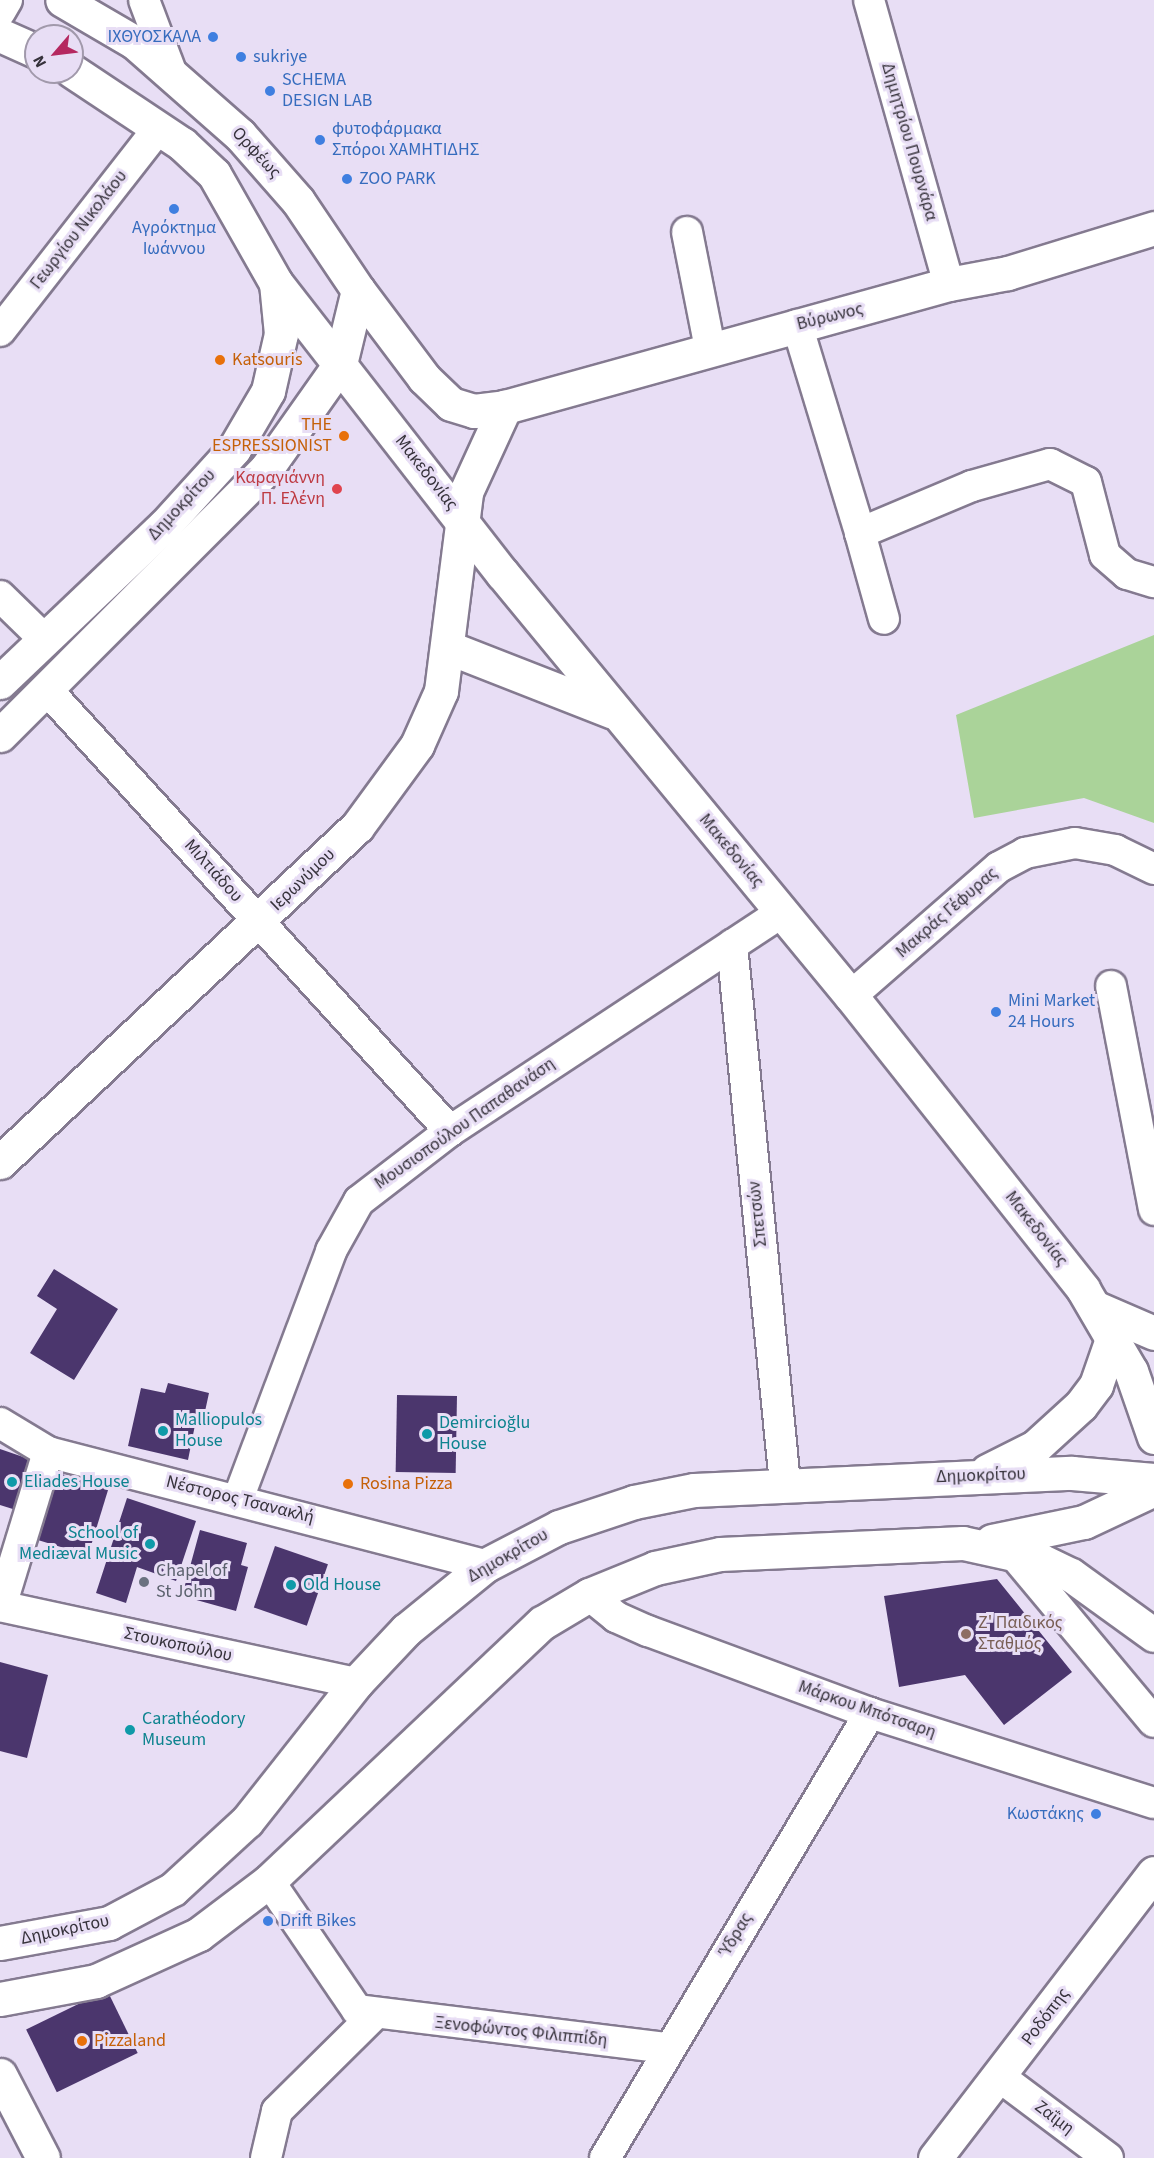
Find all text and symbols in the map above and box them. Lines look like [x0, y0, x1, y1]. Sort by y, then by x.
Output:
north arrow [24, 24, 84, 84]
place label: ΙΧΘΥΟΣΚΑΛΑ [108, 26, 201, 48]
marker: ΙΧΘΥΟΣΚΑΛΑ [206, 30, 220, 44]
place label: sukriye [253, 46, 307, 68]
marker: sukriye [234, 50, 248, 64]
text: N [28, 52, 52, 71]
street label: Δημητρίου Πουρνάρα [876, 60, 942, 224]
place label: SCHEMA DESIGN LAB [282, 70, 372, 112]
marker: SCHEMA DESIGN LAB [263, 84, 277, 98]
place label: φυτοφάρμακα Σπόροι ΧΑΜΗΤΙΔΗΣ [332, 119, 479, 162]
street label: Ορφέως [227, 123, 285, 183]
marker: φυτοφάρμακα Σπόροι ΧΑΜΗΤΙΔΗΣ [313, 133, 327, 147]
street label: Γεωργίου Νικολάου [26, 166, 132, 294]
place label: ZOO PARK [359, 168, 436, 190]
marker: ZOO PARK [340, 172, 354, 186]
marker: Αγρόκτημα Ιωάννου [167, 202, 181, 216]
place label: Αγρόκτημα Ιωάννου [132, 218, 216, 260]
street label: Βύρωνος [795, 298, 865, 336]
place label: Katsouris [232, 349, 302, 371]
marker: Katsouris [213, 353, 227, 367]
place label: THE ESPRESSIONIST [212, 415, 332, 458]
marker: THE ESPRESSIONIST [337, 429, 351, 443]
street label: Μακεδονίας [390, 431, 462, 515]
street label: Δημοκρίτου [143, 465, 221, 545]
place label: Καραγιάννη Π. Ελένη [235, 468, 325, 510]
marker: Καραγιάννη Π. Ελένη [330, 482, 344, 496]
street label: Μακεδονίας [694, 810, 768, 892]
street label: Μιλτιάδου [179, 835, 247, 907]
street label: Ιερωνύμου [266, 844, 340, 916]
street label: Μακράς Γέφυρας [892, 863, 1002, 963]
place label: Mini Market 24 Hours [1008, 991, 1095, 1034]
marker: Mini Market 24 Hours [989, 1005, 1003, 1019]
street label: Μουσιοπούλου Παπαθανάση [371, 1053, 559, 1195]
street label: Σπετσών [744, 1180, 772, 1248]
street label: Μακεδονίας [1000, 1187, 1072, 1271]
place label: Malliopulos House [175, 1410, 262, 1452]
place label: Demircioğlu House [439, 1413, 530, 1456]
marker: Malliopulos House [156, 1424, 170, 1438]
marker: Demircioğlu House [420, 1427, 434, 1441]
street label: Δημοκρίτου [936, 1464, 1026, 1488]
place label: Eliades House [24, 1471, 129, 1493]
street label: Νέστορος Τσανακλή [164, 1471, 316, 1529]
place label: Rosina Pizza [360, 1473, 453, 1495]
marker: Eliades House [5, 1475, 19, 1489]
marker: Rosina Pizza [341, 1477, 355, 1491]
place label: School of Mediæval Music [19, 1523, 138, 1565]
street label: Δημοκρίτου [464, 1524, 552, 1588]
marker: School of Mediæval Music [143, 1537, 157, 1551]
place label: Chapel of St John [156, 1561, 227, 1604]
place label: Old House [303, 1574, 381, 1596]
marker: Chapel of St John [137, 1575, 151, 1589]
marker: Old House [284, 1578, 298, 1592]
place label: Ζ' Παιδικός Σταθμός [978, 1613, 1063, 1656]
street label: Στουκοπούλου [122, 1623, 234, 1667]
marker: Ζ' Παιδικός Σταθμός [959, 1627, 973, 1641]
street label: Μάρκου Μπότσαρη [795, 1676, 939, 1744]
place label: Carathéodory Museum [142, 1709, 245, 1752]
marker: Carathéodory Museum [123, 1723, 137, 1737]
place label: Κωστάκης [1007, 1803, 1084, 1825]
marker: Κωστάκης [1089, 1807, 1103, 1821]
street label: Ύδρας [715, 1909, 757, 1961]
street label: Δημοκρίτου [19, 1910, 111, 1950]
place label: Drift Bikes [280, 1910, 356, 1932]
marker: Drift Bikes [261, 1914, 275, 1928]
street label: Ροδόπης [1017, 1984, 1075, 2050]
street label: Ξενοφώντος Φιλιππίδη [434, 2012, 608, 2052]
place label: Pizzaland [94, 2030, 166, 2052]
marker: Pizzaland [75, 2034, 89, 2048]
street label: Ζαΐμη [1030, 2096, 1078, 2140]

